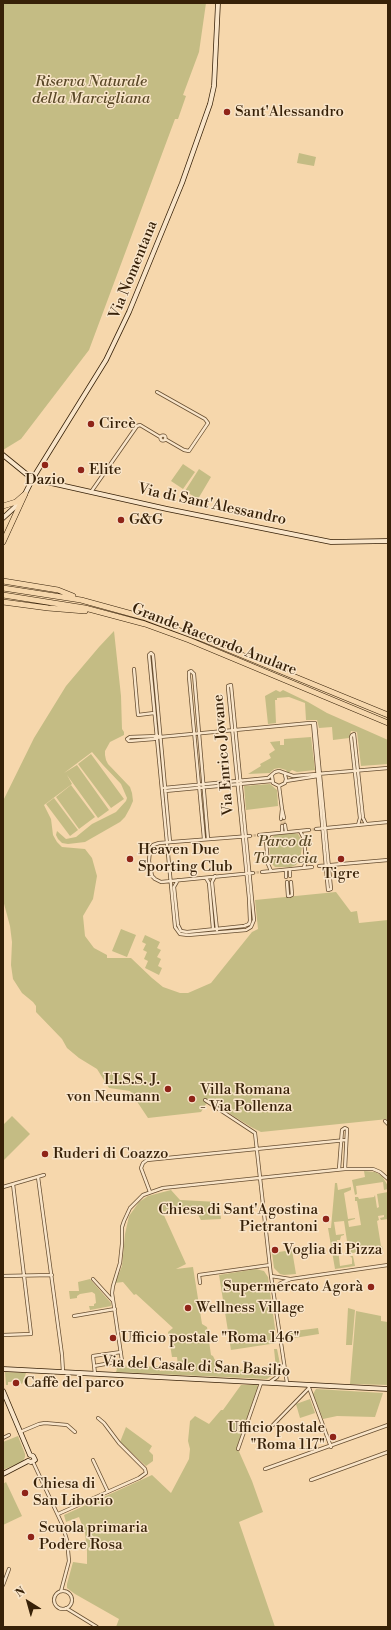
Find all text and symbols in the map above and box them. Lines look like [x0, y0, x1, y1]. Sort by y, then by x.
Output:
park label: Riserva Naturale della Marcigliana [32, 73, 150, 108]
place label: Sant'Alessandro [235, 103, 344, 121]
marker: Sant'Alessandro [222, 107, 232, 117]
street label: Via Nomentana [106, 218, 162, 322]
place label: Circè [99, 415, 136, 433]
marker: Circè [86, 419, 96, 429]
marker: Dazio [40, 460, 50, 470]
place label: Elite [89, 461, 121, 479]
marker: Elite [76, 465, 86, 475]
place label: Dazio [25, 471, 65, 489]
street label: Via di Sant'Alessandro [136, 480, 288, 530]
place label: G&G [129, 511, 163, 529]
marker: G&G [116, 515, 126, 525]
street label: Grande Raccordo Anulare [129, 600, 299, 680]
street label: Via Enrico Jovane [210, 694, 238, 816]
park label: Parco di Torraccia [253, 833, 317, 868]
place label: Heaven Due Sporting Club [138, 841, 233, 876]
marker: Heaven Due Sporting Club [125, 854, 135, 864]
marker: Tigre [336, 854, 346, 864]
place label: Tigre [322, 865, 360, 883]
place label: I.I.S.S. J. von Neumann [67, 1071, 160, 1106]
place label: Villa Romana - Via Pollenza [200, 1081, 292, 1116]
marker: I.I.S.S. J. von Neumann [163, 1084, 173, 1094]
marker: Villa Romana - Via Pollenza [187, 1094, 197, 1104]
place label: Ruderi di Coazzo [53, 1145, 169, 1163]
marker: Ruderi di Coazzo [40, 1149, 50, 1159]
place label: Chiesa di Sant'Agostina Pietrantoni [158, 1201, 318, 1236]
marker: Chiesa di Sant'Agostina Pietrantoni [321, 1214, 331, 1224]
place label: Voglia di Pizza [283, 1241, 382, 1259]
marker: Voglia di Pizza [270, 1245, 280, 1255]
place label: Supermercato Agorà [223, 1278, 363, 1296]
marker: Supermercato Agorà [366, 1282, 376, 1292]
place label: Wellness Village [196, 1299, 304, 1317]
marker: Wellness Village [183, 1303, 193, 1313]
place label: Ufficio postale "Roma 146" [121, 1329, 300, 1347]
marker: Ufficio postale "Roma 146" [108, 1333, 118, 1343]
street label: Via del Casale di San Basilio [101, 1353, 291, 1381]
place label: Caffè del parco [24, 1374, 124, 1392]
marker: Caffè del parco [11, 1378, 21, 1388]
place label: Ufficio postale "Roma 117" [228, 1419, 325, 1454]
marker: Ufficio postale "Roma 117" [328, 1432, 338, 1442]
place label: Chiesa di San Liborio [33, 1475, 113, 1510]
marker: Chiesa di San Liborio [20, 1488, 30, 1498]
place label: Scuola primaria Podere Rosa [39, 1519, 148, 1554]
marker: Scuola primaria Podere Rosa [26, 1532, 36, 1542]
north arrow [8, 1582, 48, 1622]
text: N [13, 1584, 28, 1601]

